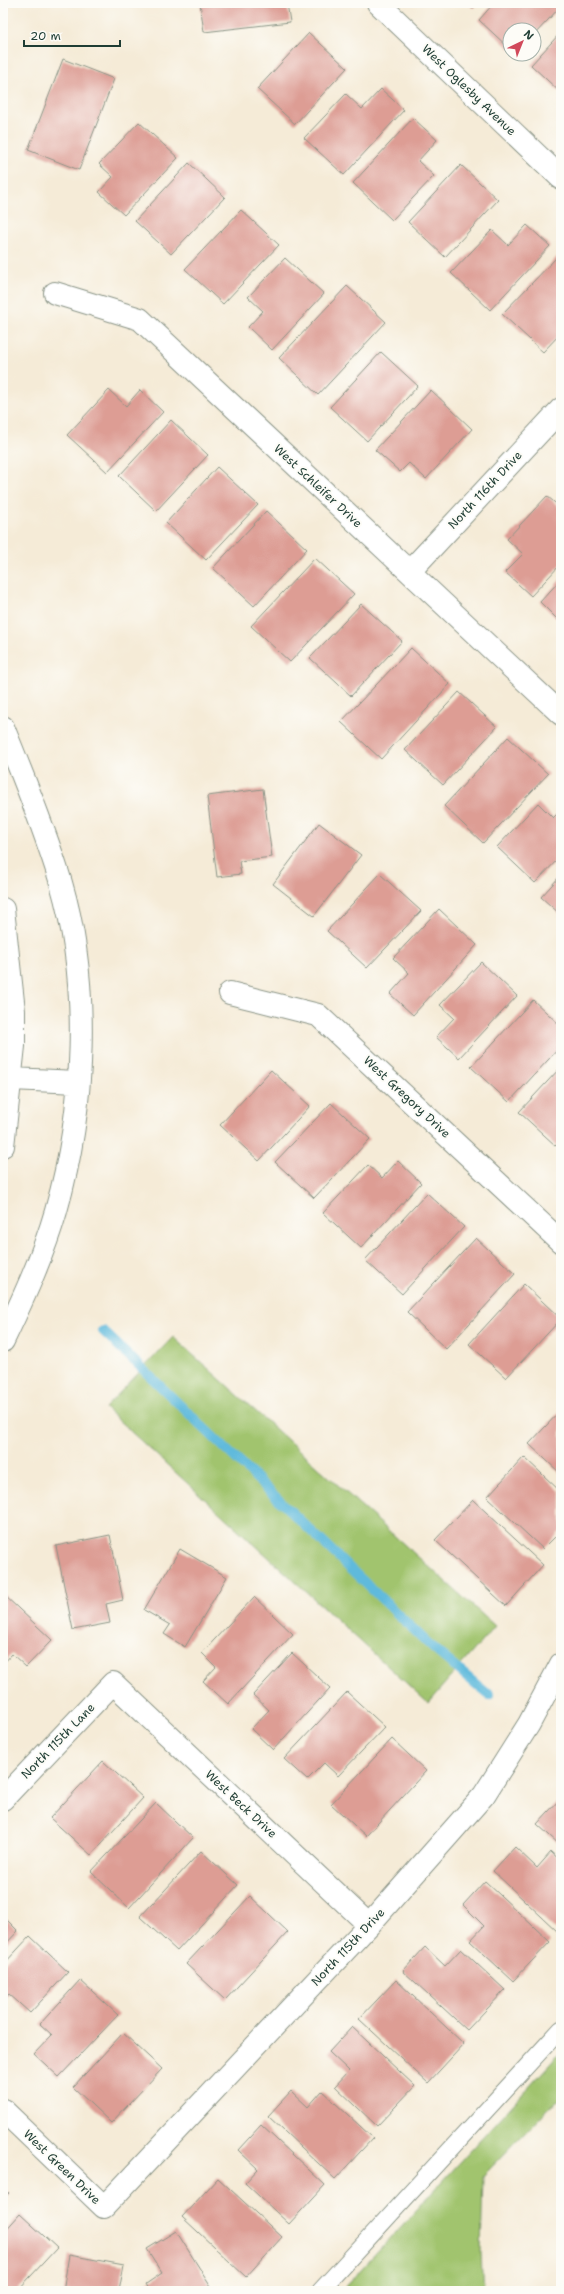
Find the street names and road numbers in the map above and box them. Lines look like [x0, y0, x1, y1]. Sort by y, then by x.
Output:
street label: West Oglesby Avenue [418, 41, 520, 139]
street label: West Schleifer Drive [270, 441, 366, 531]
street label: North 116th Drive [445, 447, 526, 533]
street label: West Gregory Drive [360, 1052, 454, 1142]
street label: North 115th Lane [18, 1700, 98, 1782]
street label: West Beck Drive [202, 1767, 280, 1842]
street label: North 115th Drive [308, 1904, 388, 1989]
street label: West Green Drive [20, 2126, 104, 2208]

